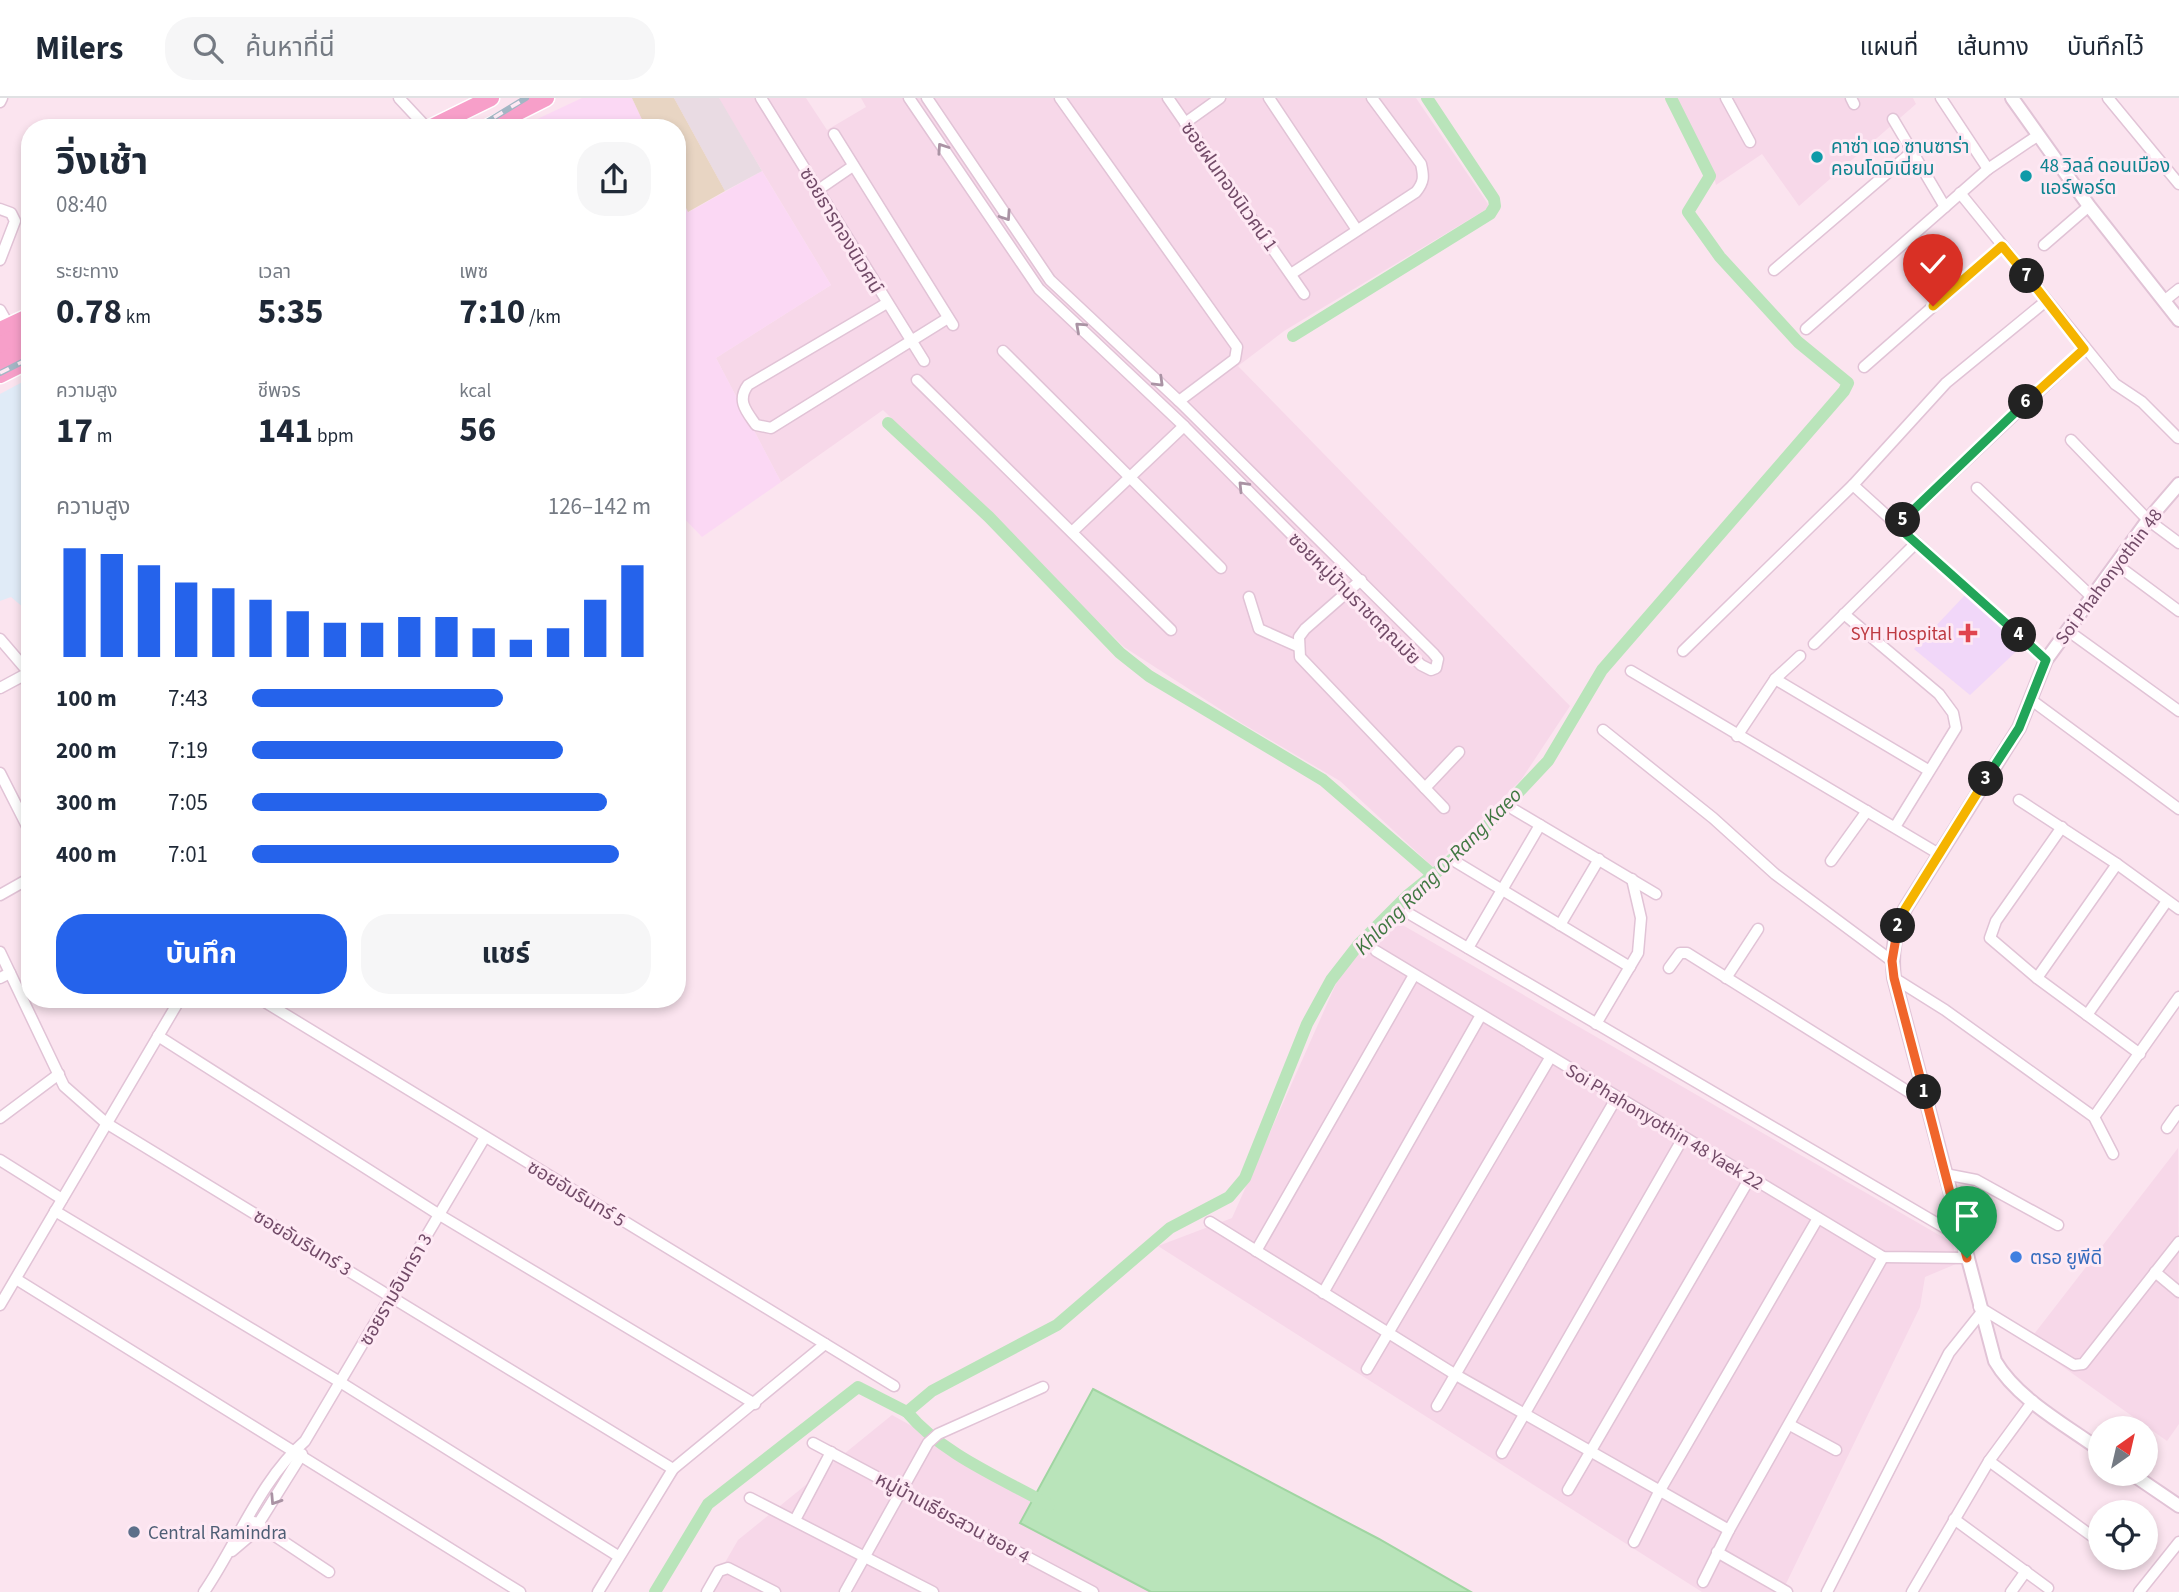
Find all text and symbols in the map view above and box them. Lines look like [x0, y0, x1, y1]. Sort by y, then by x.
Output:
search box [165, 17, 655, 80]
text: Milers [35, 25, 123, 72]
icon: search [189, 29, 227, 67]
text: ค้นหาที่นี่ [245, 29, 335, 66]
text: แผนที่ [1860, 30, 1918, 65]
text: เส้นทาง [1956, 30, 2029, 65]
text: บันทึกไว้ [2067, 30, 2144, 65]
street label: ซอยฝนทองนิเวศน์ 1 [1174, 117, 1284, 257]
place label: คาซ่า เดอ ซานซาร่า คอนโดมิเนี่ยม [1831, 134, 1969, 183]
text: วิ่งเช้า [56, 135, 148, 189]
button: share [577, 142, 651, 216]
one-way arrow [938, 143, 951, 156]
marker: คาซ่า เดอ ซานซาร่า คอนโดมิเนี่ยม [1809, 149, 1825, 165]
place label: 48 วิลล์ ดอนเมือง แอร์พอร์ต [2040, 153, 2170, 202]
street label: ซอยธารทองนิเวศน์ [792, 163, 889, 299]
marker: 48 วิลล์ ดอนเมือง แอร์พอร์ต [2018, 168, 2034, 184]
text: 08:40 [56, 188, 107, 221]
one-way arrow [997, 208, 1010, 221]
pin [1903, 234, 1963, 306]
icon: check [1914, 245, 1952, 283]
pin: 7 [2010, 258, 2044, 294]
text: ระยะทาง [56, 259, 119, 286]
text: เวลา [258, 259, 291, 286]
text: เพซ [459, 259, 488, 286]
text: 7 [2021, 262, 2032, 289]
text: 0.78 [56, 287, 122, 337]
text: 5:35 [258, 287, 324, 337]
text: 7:10 [459, 287, 525, 337]
text: km [122, 304, 151, 331]
text: /km [525, 304, 561, 331]
one-way arrow [1075, 323, 1088, 336]
one-way arrow [1151, 374, 1164, 386]
text: ความสูง [56, 378, 117, 405]
text: ชีพจร [258, 378, 301, 405]
text: kcal [459, 378, 491, 405]
pin: 6 [2008, 384, 2044, 420]
text: 6 [2020, 388, 2031, 415]
text: 56 [459, 405, 496, 455]
text: 17 [56, 406, 93, 456]
text: 141 [258, 406, 313, 456]
text: m [93, 423, 113, 450]
text: bpm [313, 423, 354, 450]
one-way arrow [1238, 482, 1251, 495]
text: ความสูง [56, 490, 130, 523]
text: 126–142 m [548, 490, 651, 523]
pin: 5 [1885, 502, 1920, 538]
street label: Soi Phahonyothin 48 [2049, 503, 2169, 650]
text: 5 [1897, 506, 1908, 533]
street label: ซอยหมู่บ้านราชตฤณมัย [1282, 527, 1426, 671]
pin: 4 [2002, 618, 2036, 652]
place label: SYH Hospital [1851, 621, 1952, 648]
text: 4 [2013, 621, 2024, 648]
marker: SYH Hospital [1958, 623, 1978, 643]
text: 100 m [56, 682, 117, 715]
text: 7:43 [168, 682, 208, 715]
text: 200 m [56, 734, 117, 767]
text: 7:19 [168, 734, 208, 767]
pin: 3 [1968, 762, 2004, 796]
text: 3 [1980, 765, 1991, 792]
water label: Khlong Rang O-Rang Kaeo [1347, 780, 1529, 962]
text: 300 m [56, 786, 117, 819]
text: 7:05 [168, 786, 208, 819]
text: 400 m [56, 838, 117, 871]
text: 7:01 [168, 838, 208, 871]
pin: 2 [1881, 908, 1916, 944]
text: 2 [1892, 912, 1903, 939]
button: บันทึก [56, 914, 347, 994]
button: แชร์ [361, 914, 651, 994]
street label: Soi Phahonyothin 48 Yaek 22 [1560, 1057, 1768, 1197]
pin: 1 [1906, 1074, 1941, 1110]
text: 1 [1918, 1078, 1929, 1105]
street label: ซอยอัมรินทร์ 5 [522, 1154, 630, 1234]
pin [1937, 1186, 1997, 1258]
icon: arrive [1948, 1197, 1986, 1235]
street label: ซอยอัมรินทร์ 3 [248, 1203, 356, 1283]
street label: ซอยรามอินทรา 3 [353, 1229, 439, 1351]
place label: ตรอ ยูพีดี [2030, 1245, 2102, 1272]
marker: ตรอ ยูพีดี [2008, 1249, 2024, 1265]
north arrow [2088, 1416, 2158, 1486]
map controls [2088, 1416, 2158, 1570]
street label: หมู่บ้านเธียรสวน ซอย 4 [870, 1466, 1034, 1570]
one-way arrow [270, 1493, 283, 1506]
button: locate [2088, 1500, 2158, 1570]
place label: Central Ramindra [148, 1520, 287, 1547]
marker: Central Ramindra [126, 1524, 142, 1540]

